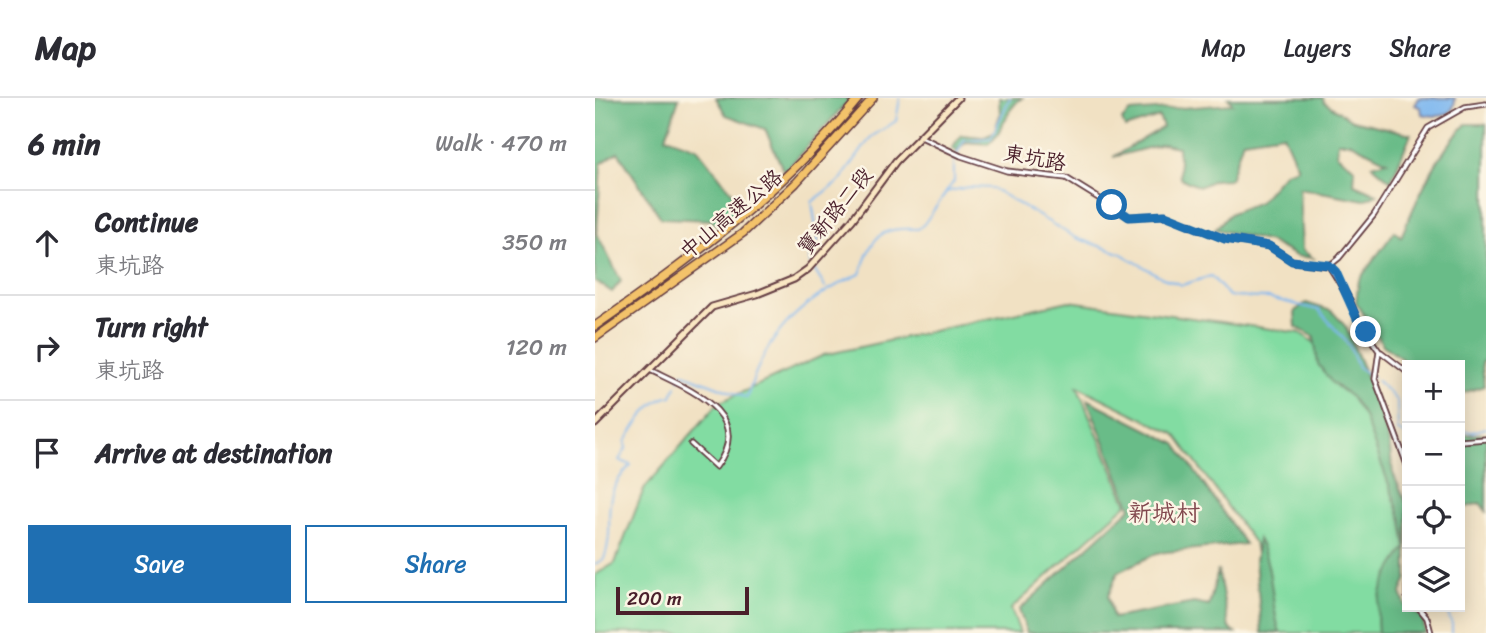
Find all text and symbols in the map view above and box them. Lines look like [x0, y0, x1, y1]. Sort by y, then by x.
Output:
text: Map [35, 19, 96, 77]
text: Map [1201, 27, 1246, 69]
text: Layers [1284, 27, 1351, 69]
text: Share [1389, 27, 1451, 69]
text: 6 min [28, 117, 100, 171]
text: Walk · 470 m [435, 123, 567, 164]
street label: 東坑路 [1001, 134, 1069, 182]
street label: 寶新路二段 [787, 158, 883, 264]
street label: 中山高速公路 [671, 159, 791, 269]
route start [1096, 189, 1127, 220]
text: Continue [95, 199, 198, 245]
text: 350 m [502, 222, 567, 263]
icon: ahead [28, 224, 66, 262]
text: 東坑路 [95, 245, 164, 286]
text: Turn right [95, 304, 208, 350]
route end [1350, 316, 1381, 347]
text: 120 m [506, 327, 567, 368]
icon: right [28, 329, 66, 367]
text: 東坑路 [95, 350, 164, 391]
map controls [1402, 360, 1465, 612]
button: + [1402, 360, 1465, 423]
button: − [1402, 423, 1465, 486]
text: Arrive at destination [95, 430, 332, 476]
icon: arrive [28, 434, 66, 472]
button: locate [1402, 486, 1465, 549]
district label: 新城村 [1128, 492, 1200, 534]
button: Save [28, 525, 291, 603]
button: Share [305, 525, 567, 603]
button: layers [1402, 549, 1465, 612]
text: 200 m [627, 582, 682, 615]
scale bar [616, 584, 749, 616]

